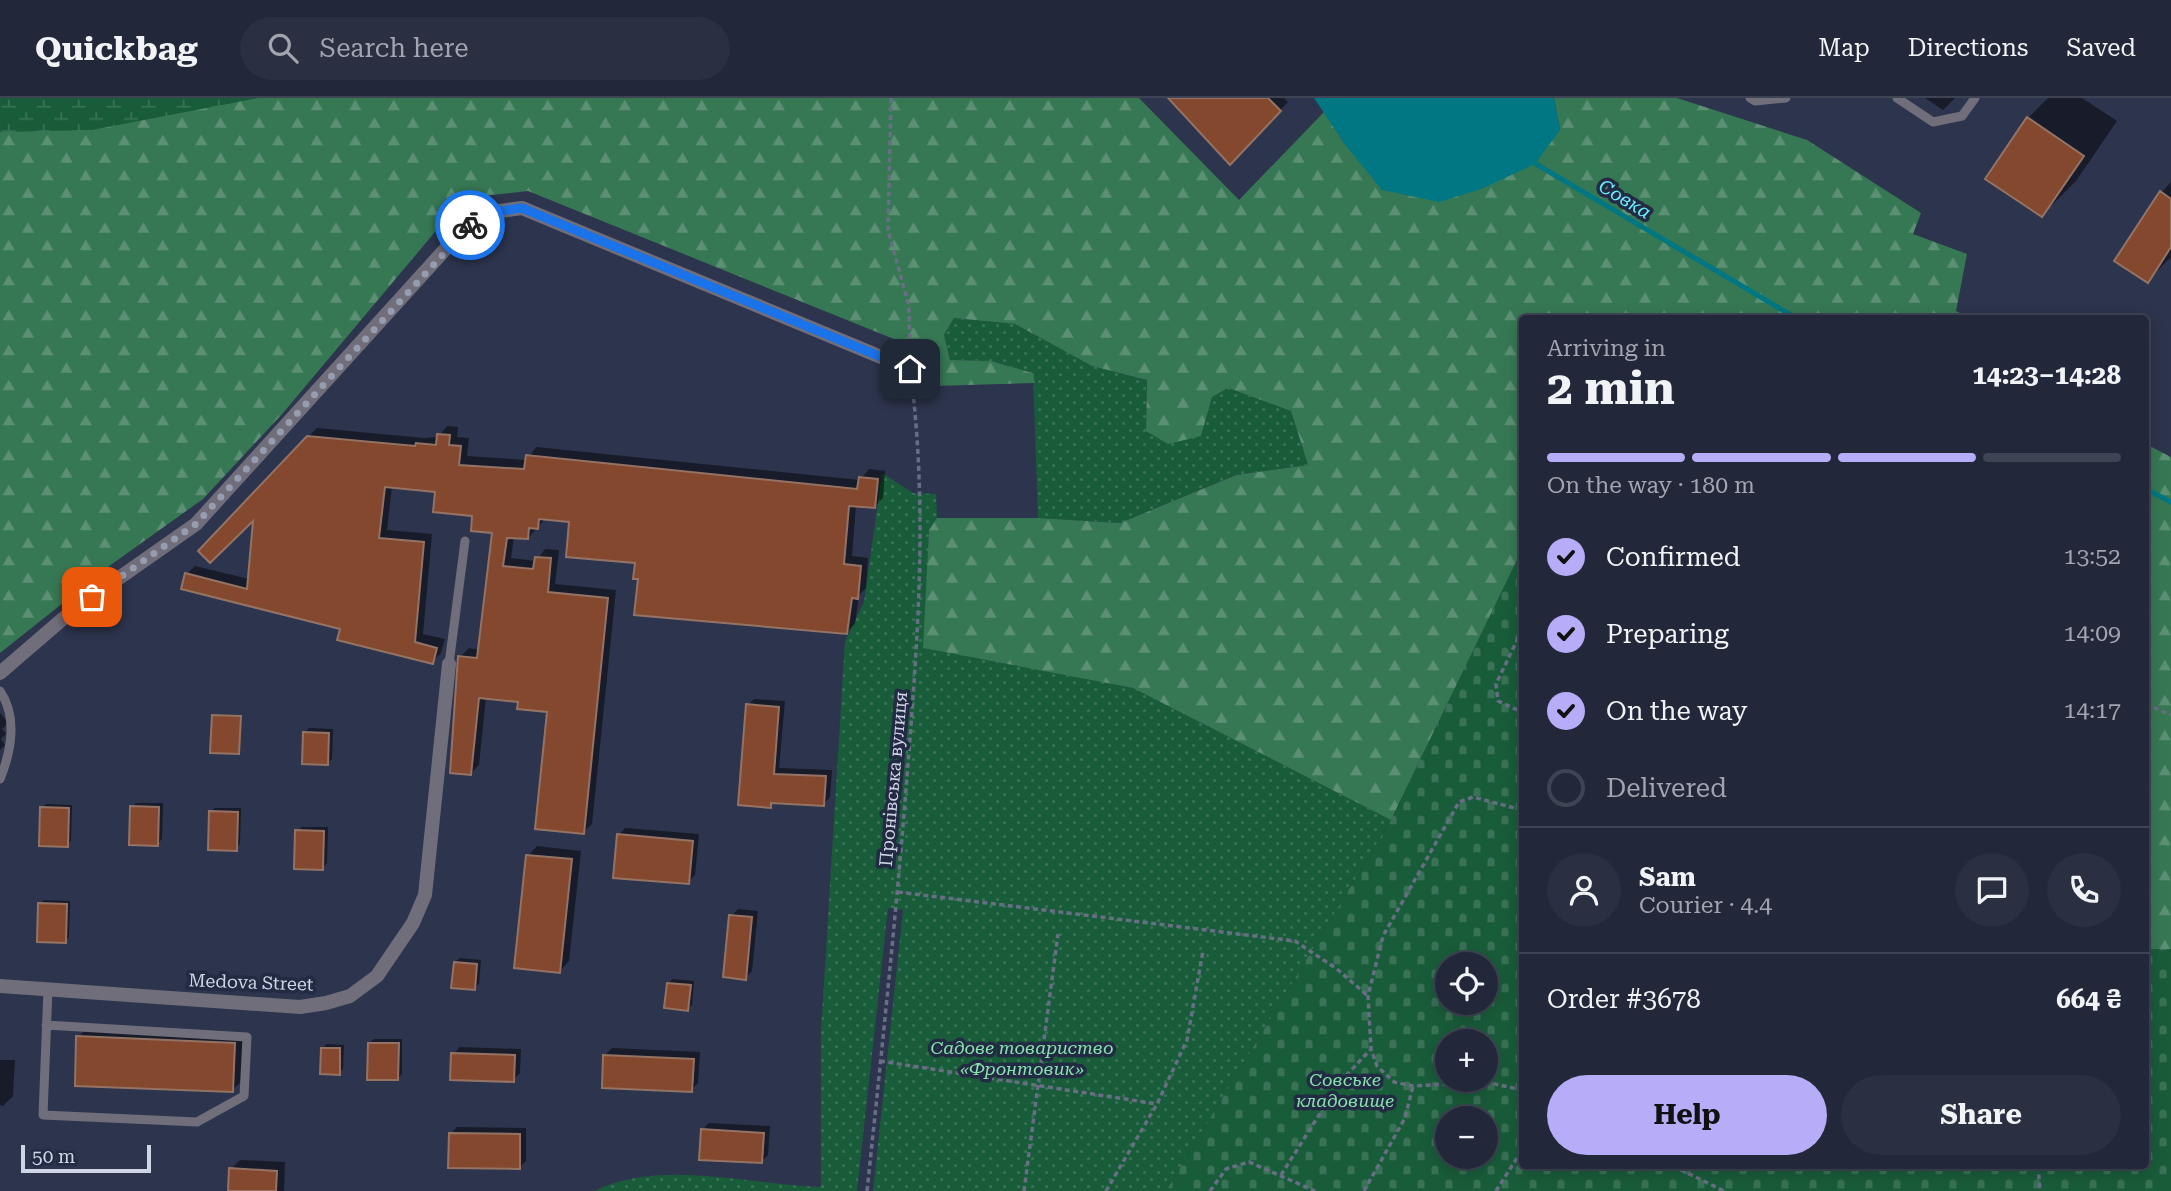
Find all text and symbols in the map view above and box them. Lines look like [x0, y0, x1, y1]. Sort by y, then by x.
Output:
search box [240, 17, 730, 80]
text: Quickbag [35, 29, 198, 68]
icon: search [264, 29, 302, 67]
text: Search here [320, 33, 469, 63]
text: Map [1818, 34, 1870, 62]
text: Directions [1908, 34, 2028, 62]
text: Saved [2066, 34, 2136, 62]
water label: Совка [1595, 174, 1655, 224]
courier [435, 190, 505, 260]
icon: bike [451, 206, 489, 244]
text: Arriving in [1547, 335, 1666, 362]
pin [880, 339, 940, 399]
icon: home [891, 350, 929, 388]
text: 14:23–14:28 [1972, 360, 2121, 390]
text: 2 min [1547, 361, 1675, 415]
text: On the way · 180 m [1547, 472, 1755, 499]
icon: check [1547, 538, 1585, 576]
text: Confirmed [1606, 542, 1741, 572]
text: 13:52 [2064, 543, 2121, 570]
pin [62, 567, 122, 627]
icon: bag [73, 578, 111, 616]
icon: check [1547, 615, 1585, 653]
text: Preparing [1606, 619, 1729, 649]
text: 14:09 [2064, 620, 2121, 647]
street label: Пронівська вулиця [875, 691, 911, 867]
icon: check [1547, 692, 1585, 730]
text: On the way [1606, 696, 1747, 726]
text: 14:17 [2064, 697, 2121, 724]
text: Delivered [1606, 773, 1727, 803]
button: person [1547, 853, 1621, 927]
button: chat [1955, 853, 2029, 927]
button: phone [2047, 853, 2121, 927]
text: Sam [1639, 862, 1696, 892]
text: Courier · 4.4 [1639, 892, 1772, 919]
map controls [1435, 952, 1498, 1169]
button: locate [1435, 952, 1498, 1015]
street label: Medova Street [188, 969, 314, 995]
text: Order #3678 [1547, 984, 1701, 1014]
text: 664 ₴ [2056, 984, 2121, 1014]
button: + [1435, 1029, 1498, 1092]
park label: Садове товариство «Фронтовик» [931, 1037, 1113, 1079]
park label: Совське кладовище [1296, 1069, 1394, 1111]
button: Help [1547, 1075, 1827, 1155]
button: Share [1841, 1075, 2121, 1155]
button: − [1435, 1106, 1498, 1169]
scale bar [21, 1142, 150, 1174]
text: 50 m [32, 1145, 75, 1168]

